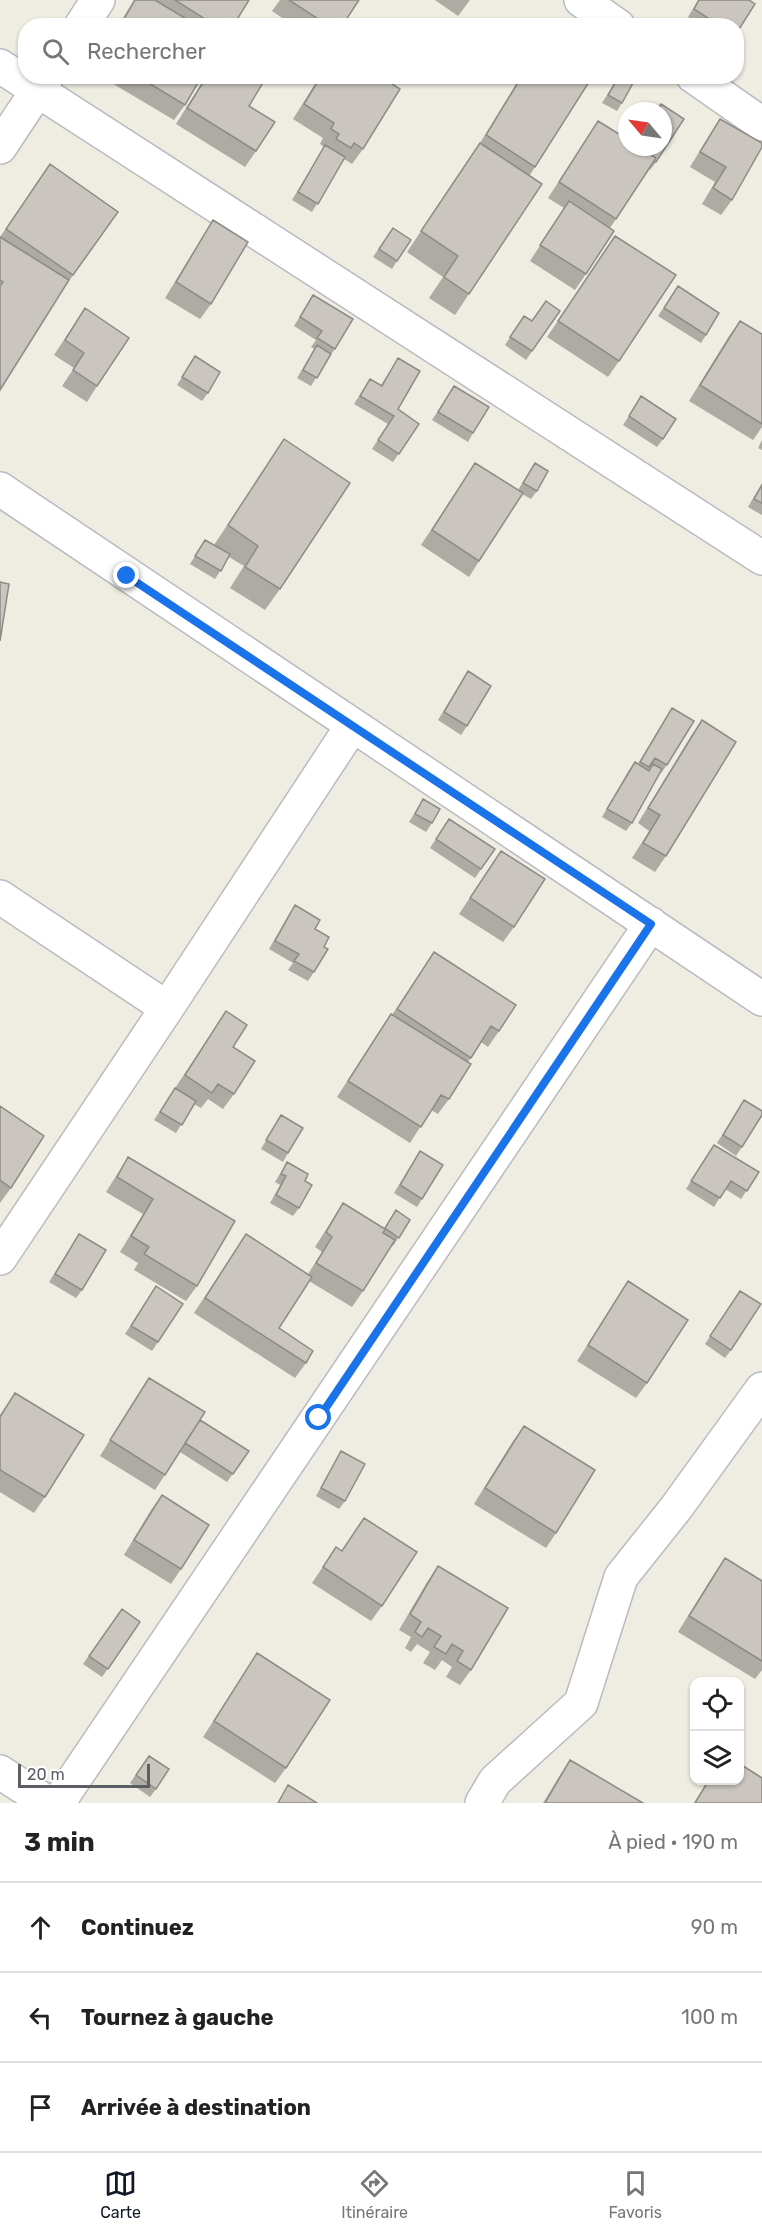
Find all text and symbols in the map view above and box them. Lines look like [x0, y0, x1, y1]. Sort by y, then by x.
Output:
search box [18, 18, 744, 84]
icon: search [39, 35, 72, 68]
text: Rechercher [87, 38, 206, 65]
north arrow [618, 102, 672, 156]
route end [113, 562, 139, 588]
route start [305, 1404, 331, 1430]
map controls [690, 1677, 744, 1785]
button: locate [690, 1677, 744, 1731]
button: layers [690, 1731, 744, 1785]
scale bar [18, 1761, 150, 1788]
text: 20 m [27, 1765, 65, 1784]
text: 3 min [24, 1827, 95, 1858]
text: À pied · 190 m [608, 1830, 738, 1854]
icon: ahead [24, 1911, 57, 1944]
text: Continuez [81, 1914, 194, 1941]
text: 90 m [691, 1915, 738, 1939]
icon: left [24, 2001, 57, 2034]
text: Tournez à gauche [81, 2004, 274, 2031]
text: 100 m [681, 2005, 738, 2029]
icon: arrive [24, 2091, 57, 2124]
text: Arrivée à destination [81, 2094, 311, 2121]
tab: Carte [100, 2167, 141, 2222]
tab: Itinéraire [341, 2167, 408, 2222]
tab: Favoris [608, 2167, 662, 2222]

